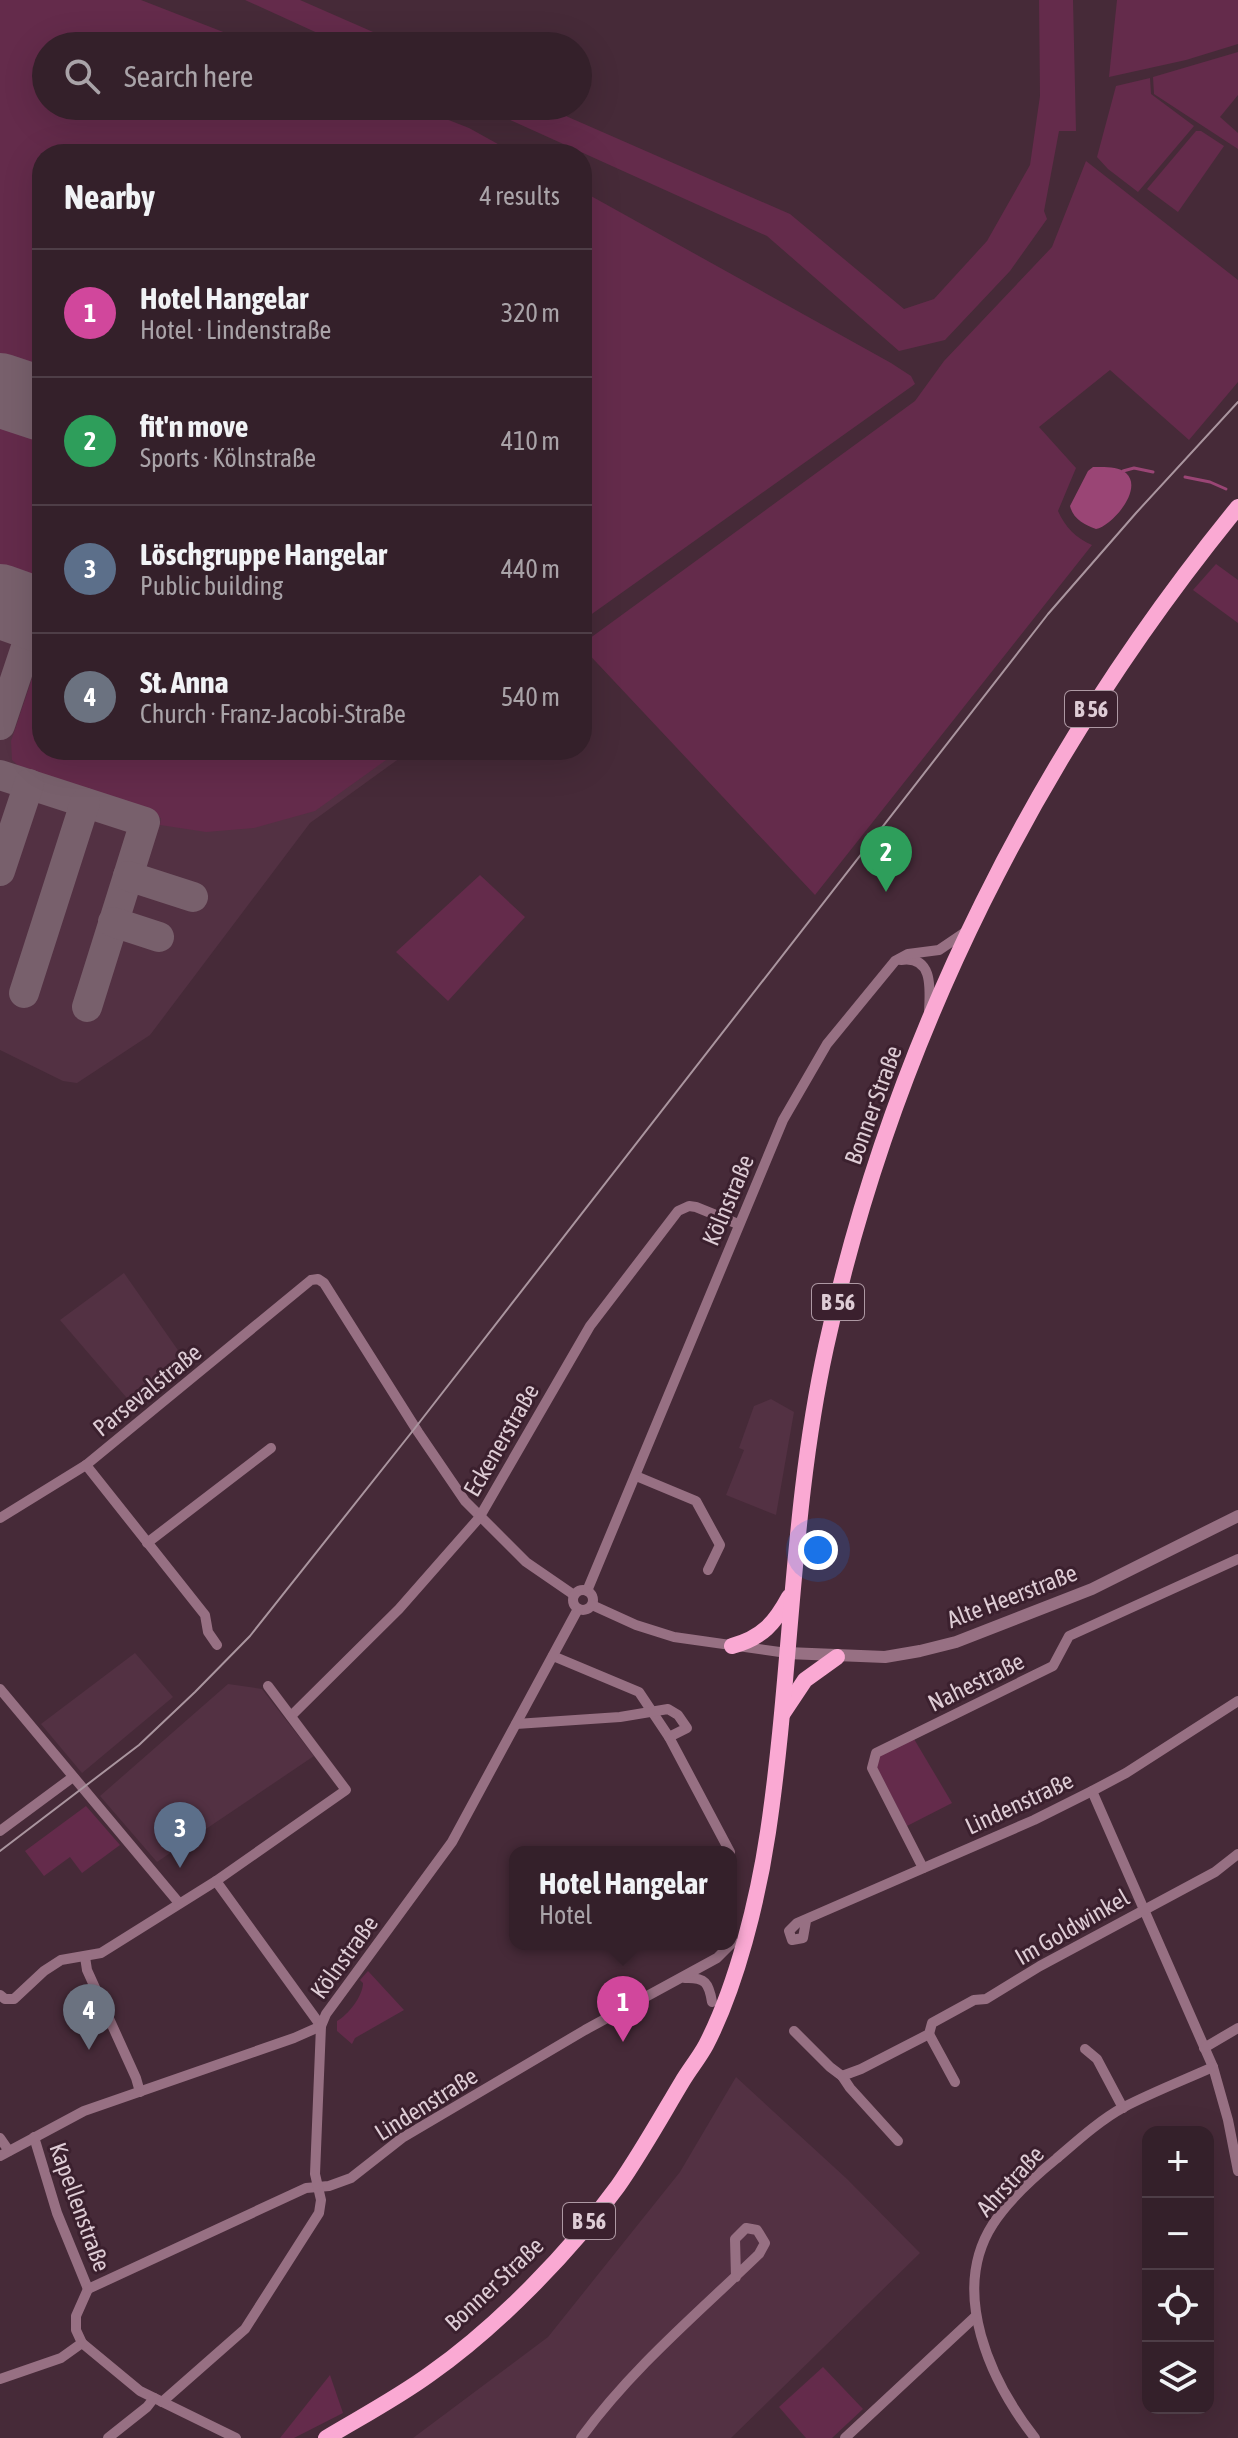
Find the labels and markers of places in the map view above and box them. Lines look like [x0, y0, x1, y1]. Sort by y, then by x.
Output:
pin: 2 [860, 826, 912, 892]
pin: 3 [154, 1802, 206, 1868]
pin: 1 [597, 1976, 649, 2042]
pin: 4 [63, 1984, 115, 2050]

